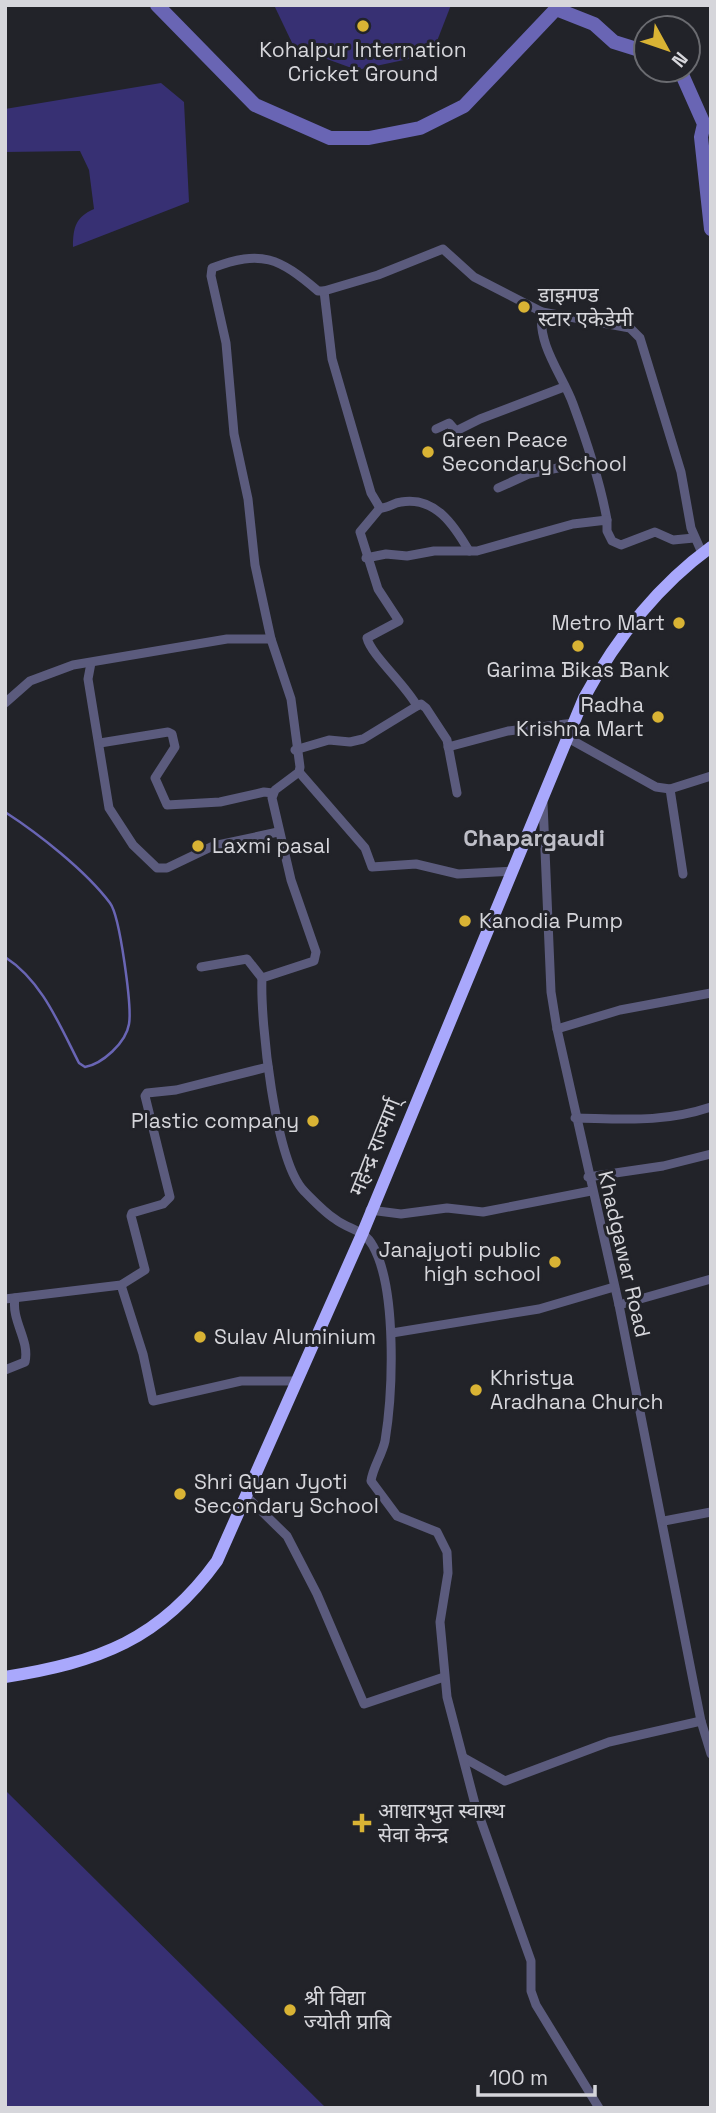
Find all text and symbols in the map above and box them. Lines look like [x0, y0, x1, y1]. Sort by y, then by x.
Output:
north arrow [632, 14, 702, 84]
marker: Kohalpur Internation Cricket Ground [355, 18, 371, 34]
place label: Kohalpur Internation Cricket Ground [259, 36, 467, 87]
text: N [666, 47, 693, 73]
place label: डाइमण्ड स्टार एकेडेमी [537, 281, 634, 332]
marker: डाइमण्ड स्टार एकेडेमी [516, 299, 532, 315]
place label: Green Peace Secondary School [442, 426, 627, 477]
marker: Green Peace Secondary School [420, 444, 436, 460]
place label: Metro Mart [551, 609, 665, 636]
marker: Metro Mart [671, 615, 687, 631]
marker: Garima Bikas Bank [570, 638, 586, 654]
place label: Garima Bikas Bank [486, 656, 670, 683]
place label: Radha Krishna Mart [516, 691, 644, 742]
marker: Radha Krishna Mart [650, 709, 666, 725]
district label: Chapargaudi [463, 823, 605, 853]
place label: Laxmi pasal [212, 832, 330, 859]
marker: Laxmi pasal [190, 838, 206, 854]
place label: Kanodia Pump [479, 907, 623, 934]
marker: Kanodia Pump [457, 913, 473, 929]
street label: महेन्द्र राज्मार्ग् [343, 1091, 407, 1199]
place label: Plastic company [131, 1107, 299, 1134]
marker: Plastic company [305, 1113, 321, 1129]
street label: Khadgawar Road [592, 1168, 657, 1340]
place label: Janajyoti public high school [378, 1236, 541, 1287]
marker: Janajyoti public high school [547, 1254, 563, 1270]
place label: Sulav Aluminium [214, 1323, 376, 1350]
marker: Sulav Aluminium [192, 1329, 208, 1345]
place label: Khristya Aradhana Church [490, 1364, 663, 1415]
marker: Khristya Aradhana Church [468, 1382, 484, 1398]
place label: Shri Gyan Jyoti Secondary School [194, 1468, 379, 1519]
marker: Shri Gyan Jyoti Secondary School [172, 1486, 188, 1502]
place label: आधारभुत स्वास्थ सेवा केन्द्र [378, 1797, 506, 1848]
marker: आधारभुत स्वास्थ सेवा केन्द्र [352, 1813, 372, 1833]
place label: श्री विद्या ज्योती प्राबि [304, 1984, 392, 2035]
marker: श्री विद्या ज्योती प्राबि [282, 2002, 298, 2018]
scale bar [478, 2054, 595, 2098]
text: 100 m [489, 2064, 548, 2091]

